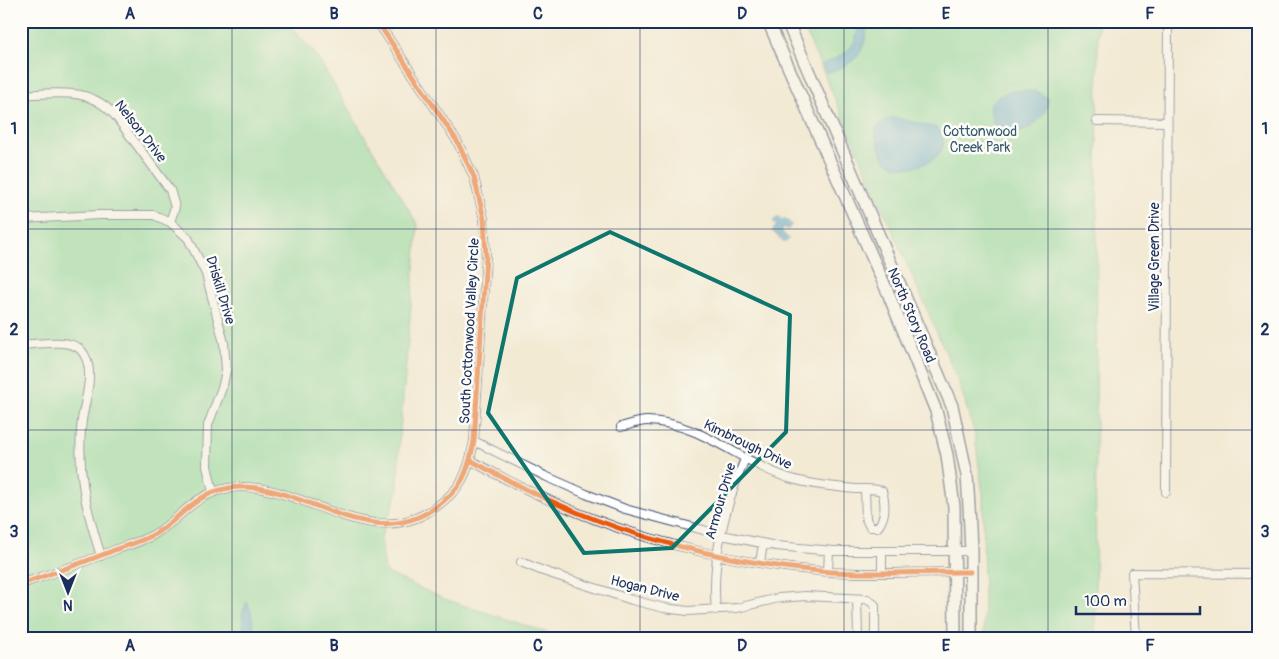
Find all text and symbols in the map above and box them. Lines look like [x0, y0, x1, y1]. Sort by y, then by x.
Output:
text: A [125, 4, 136, 24]
text: B [329, 4, 339, 24]
text: C [533, 4, 543, 24]
text: D [737, 4, 747, 24]
text: E [942, 4, 951, 24]
text: F [1145, 4, 1155, 24]
street label: Nelson Drive [111, 97, 170, 166]
text: 1 [11, 119, 17, 139]
text: 1 [1262, 119, 1268, 139]
park label: Cottonwood Creek Park [943, 123, 1017, 156]
street label: Village Green Drive [1146, 202, 1163, 312]
street label: South Cottonwood Valley Circle [456, 238, 483, 424]
street label: Driskill Drive [202, 254, 239, 326]
street label: North Story Road [884, 265, 939, 365]
text: 2 [10, 320, 19, 340]
text: 2 [1261, 320, 1270, 340]
street label: Kimbrough Drive [701, 416, 795, 473]
street label: Armour Drive [701, 461, 740, 541]
text: 3 [10, 522, 19, 542]
text: 3 [1261, 522, 1270, 542]
north arrow [42, 566, 92, 616]
street label: Hogan Drive [609, 572, 681, 605]
scale bar [1076, 584, 1200, 616]
text: 100 m [1084, 592, 1127, 611]
text: N [63, 596, 73, 613]
text: A [125, 636, 136, 656]
text: B [329, 636, 339, 656]
text: C [533, 636, 543, 656]
text: D [737, 636, 747, 656]
text: E [942, 636, 951, 656]
text: F [1145, 636, 1155, 656]

